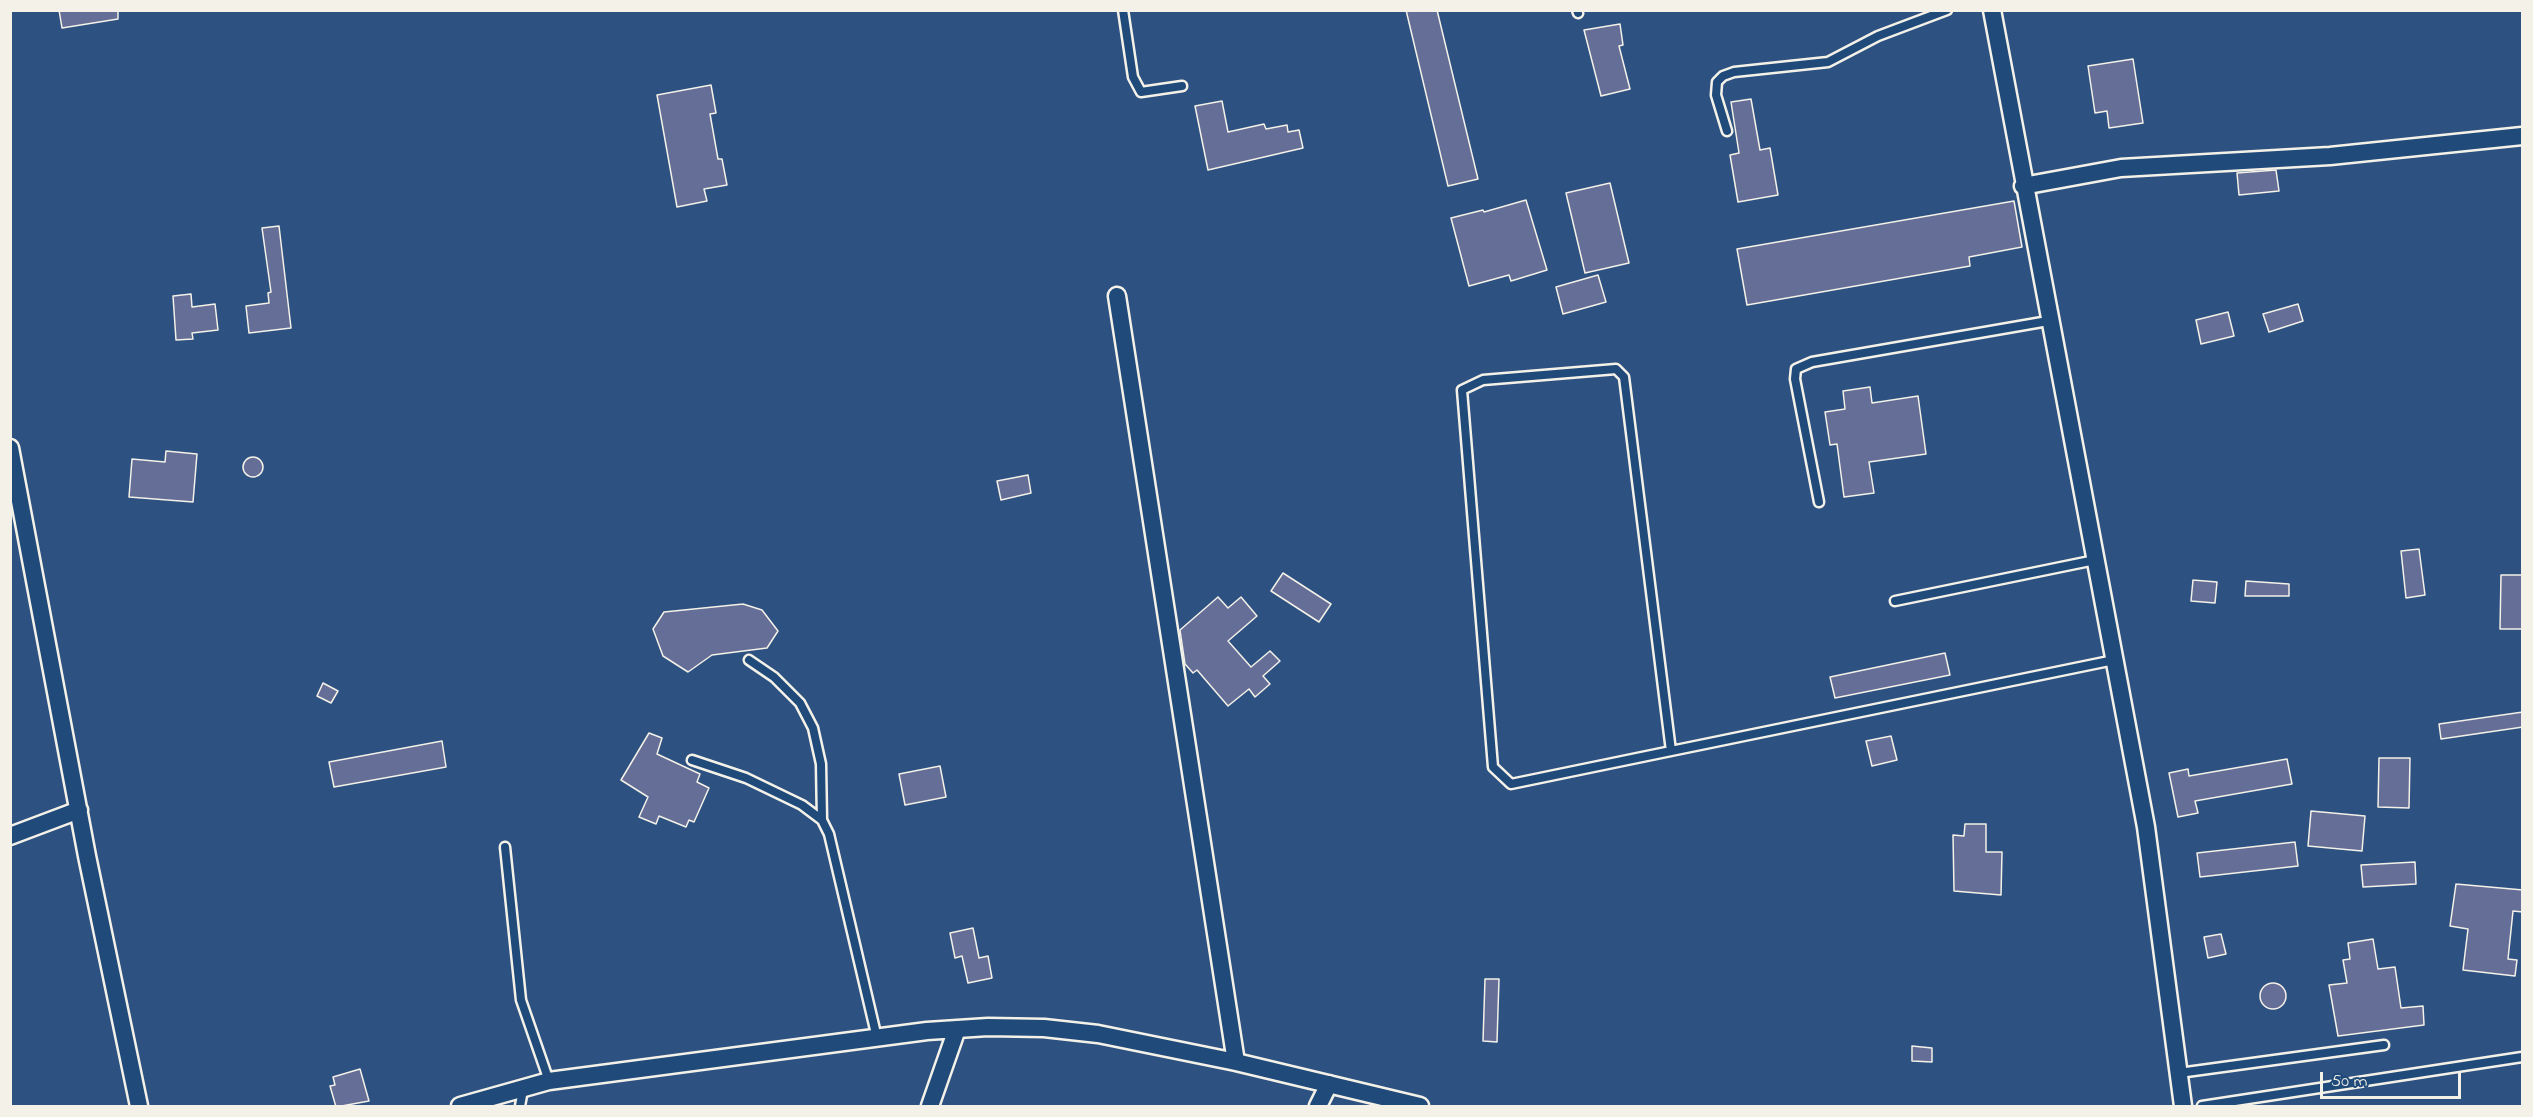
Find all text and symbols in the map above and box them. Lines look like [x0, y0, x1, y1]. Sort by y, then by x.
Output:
scale bar [2323, 1060, 2464, 1098]
text: 50 m [2331, 1069, 2368, 1095]

